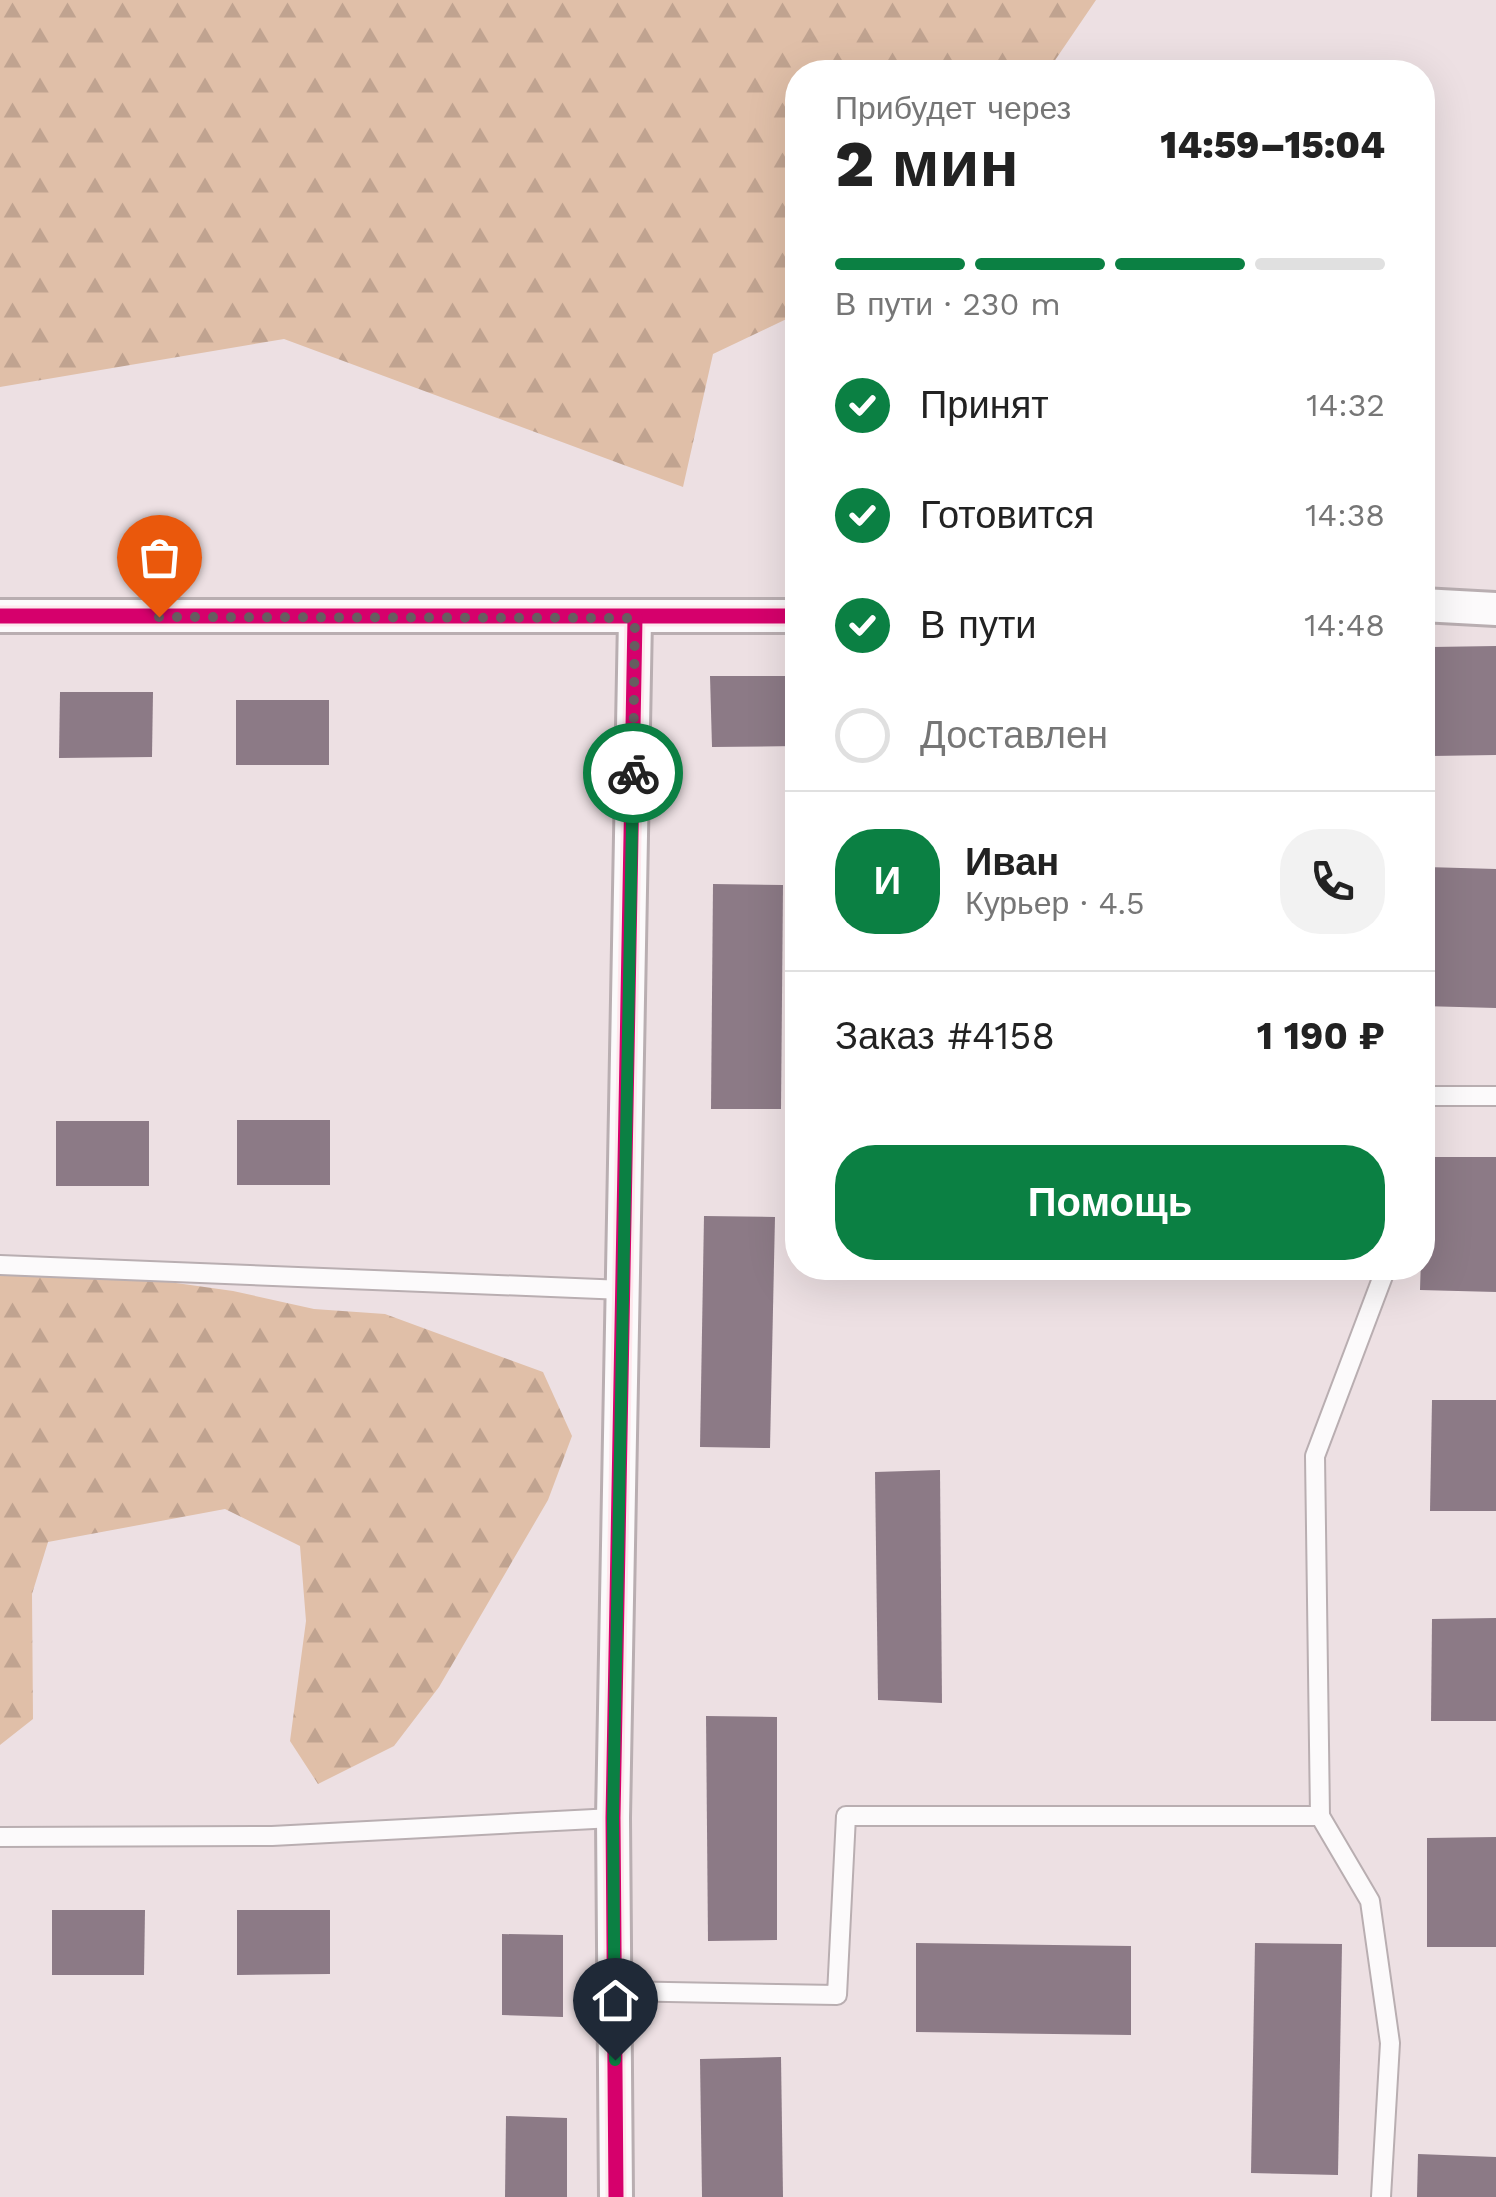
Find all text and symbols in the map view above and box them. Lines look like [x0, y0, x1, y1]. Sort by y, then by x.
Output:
text: Прибудет через [835, 89, 1071, 127]
text: 14:59–15:04 [1160, 123, 1385, 167]
text: 2 мин [835, 126, 1019, 202]
text: В пути · 230 m [835, 285, 1061, 323]
icon: check [835, 378, 890, 433]
text: Принят [920, 383, 1049, 427]
text: 14:32 [1306, 386, 1385, 424]
icon: check [835, 488, 890, 543]
text: Готовится [920, 493, 1094, 537]
text: 14:38 [1305, 496, 1385, 534]
pin [117, 515, 202, 618]
icon: bag [132, 530, 187, 585]
icon: check [835, 598, 890, 653]
text: В пути [920, 603, 1037, 647]
text: 14:48 [1304, 606, 1385, 644]
text: Доставлен [920, 713, 1108, 757]
courier [583, 723, 683, 823]
icon: bike [606, 746, 661, 801]
button: phone [1280, 829, 1385, 934]
text: Иван [965, 840, 1059, 884]
text: И [874, 859, 901, 903]
text: Курьер · 4.5 [965, 884, 1145, 922]
text: Заказ #4158 [835, 1014, 1055, 1058]
text: 1 190 ₽ [1257, 1014, 1385, 1058]
button: Помощь [835, 1145, 1385, 1260]
pin [573, 1958, 658, 2061]
icon: home [588, 1973, 643, 2028]

